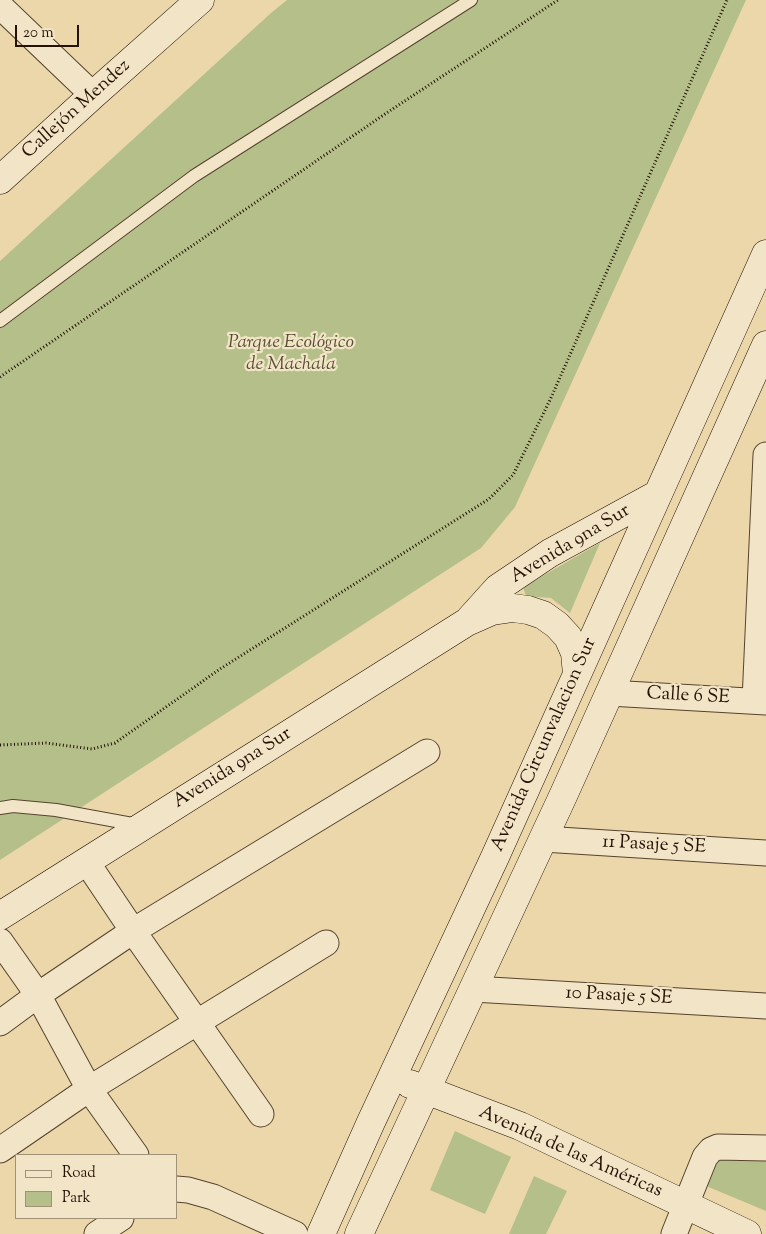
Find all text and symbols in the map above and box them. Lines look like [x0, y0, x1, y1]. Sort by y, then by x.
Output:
scale bar [18, 15, 81, 47]
text: 20 m [23, 23, 54, 44]
street label: Callejón Mendez [18, 56, 136, 164]
park label: Parque Ecológico de Machala [228, 333, 354, 377]
street label: Avenida 9na Sur [507, 500, 635, 590]
street label: Avenida Circunvalacion Sur [487, 634, 603, 856]
street label: Calle 6 SE [646, 683, 730, 711]
street label: Avenida 9na Sur [170, 723, 296, 815]
street label: 11 Pasaje 5 SE [602, 832, 706, 860]
street label: 10 Pasaje 5 SE [565, 983, 673, 1011]
street label: Avenida de las Américas [475, 1102, 665, 1204]
legend [15, 1154, 178, 1219]
text: Road [62, 1163, 96, 1184]
text: Park [62, 1188, 91, 1209]

